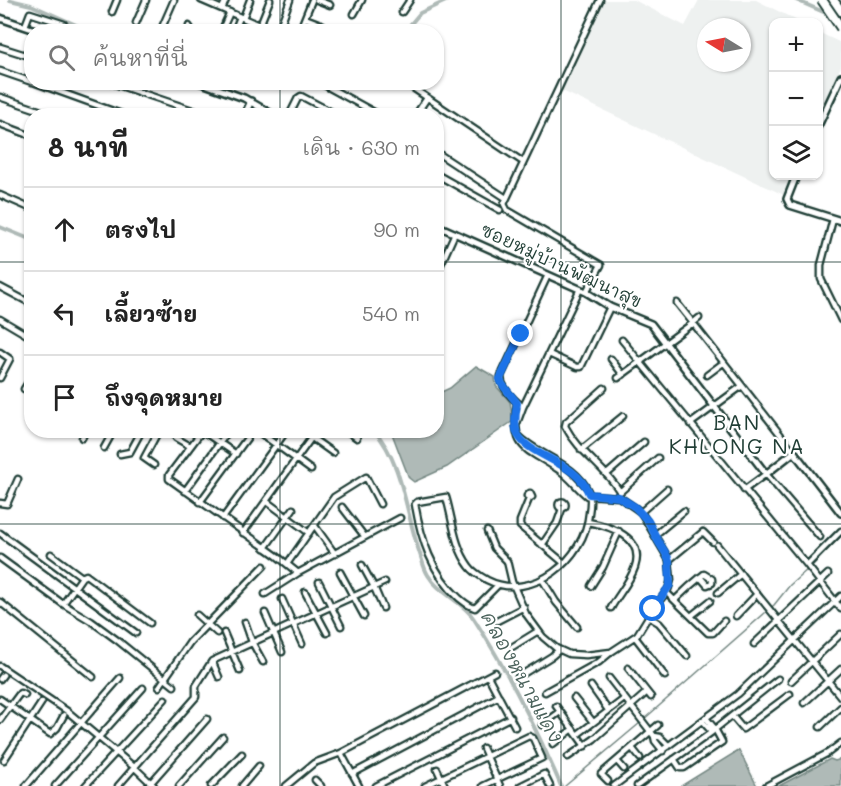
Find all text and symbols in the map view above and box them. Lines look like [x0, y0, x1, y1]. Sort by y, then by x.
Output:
north arrow [697, 18, 751, 72]
map controls [769, 18, 823, 180]
button: + [769, 18, 823, 72]
search box [24, 24, 444, 90]
icon: search [45, 41, 78, 74]
text: ค้นหาที่นี่ [93, 43, 188, 72]
button: − [769, 72, 823, 126]
button: layers [769, 126, 823, 180]
text: 8 นาที [48, 130, 128, 164]
text: เดิน · 630 m [303, 134, 420, 160]
icon: ahead [48, 213, 81, 246]
text: ตรงไป [105, 215, 176, 244]
text: 90 m [374, 216, 420, 242]
street label: ซอยหมู่บ้านพัฒนาสุข [476, 217, 646, 315]
icon: left [48, 297, 81, 330]
text: เลี้ยวซ้าย [105, 299, 197, 328]
text: 540 m [362, 300, 420, 326]
route end [507, 320, 533, 346]
icon: arrive [48, 381, 81, 414]
text: ถึงจุดหมาย [105, 383, 223, 412]
district label: BAN KHLONG NA [669, 408, 805, 459]
route start [639, 595, 665, 621]
water label: คลองหนามแดง [476, 606, 570, 747]

